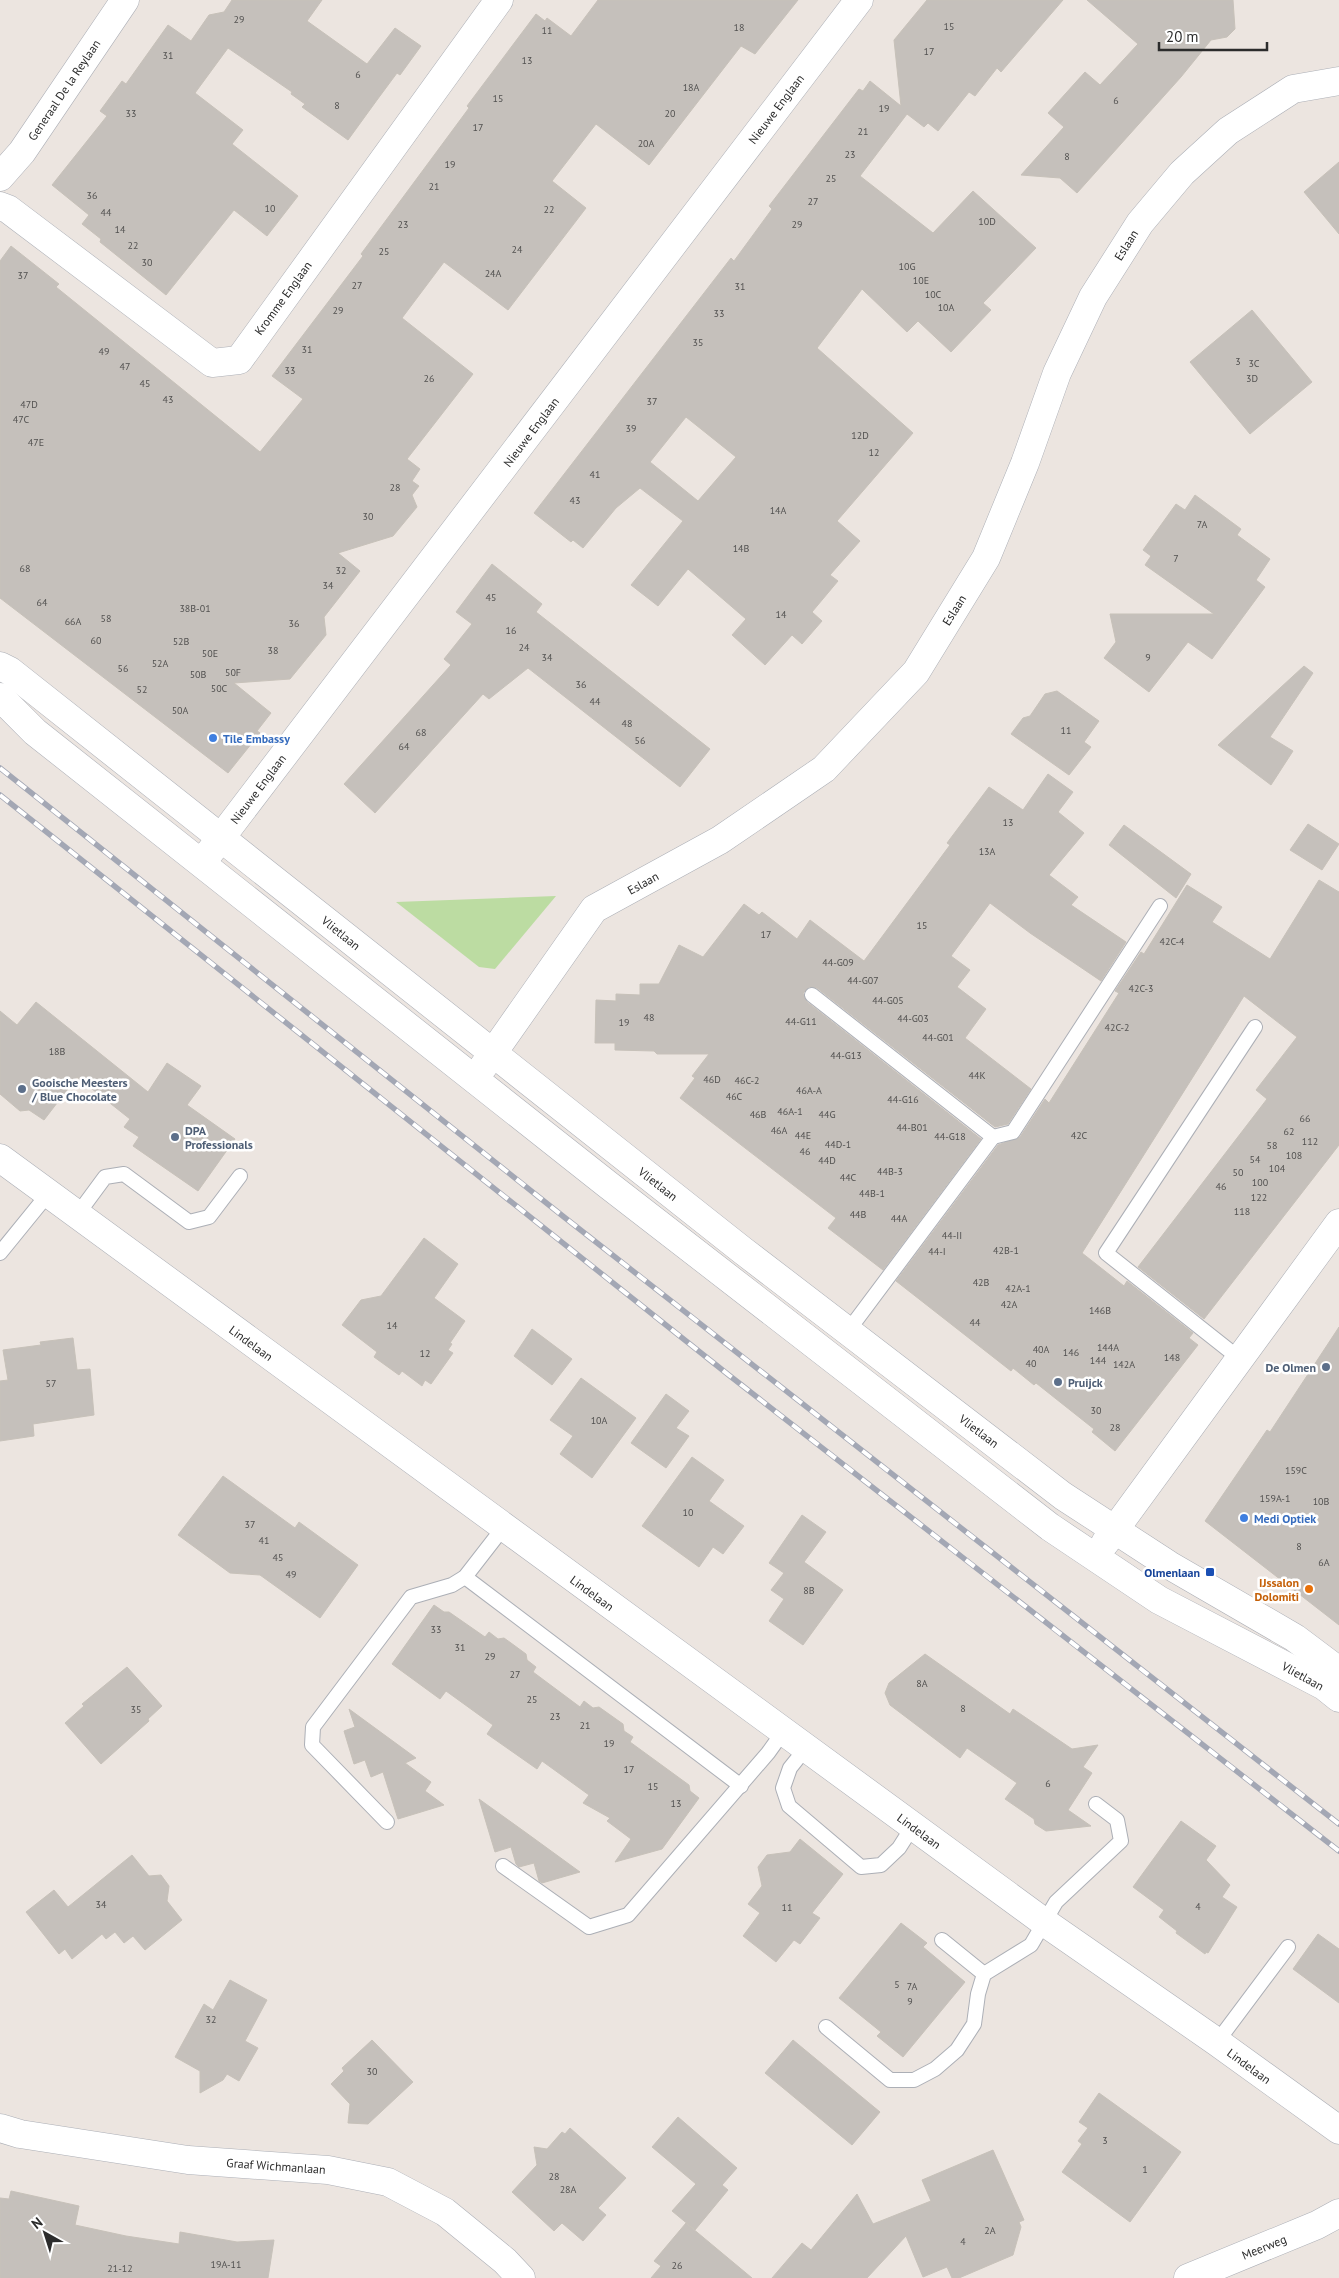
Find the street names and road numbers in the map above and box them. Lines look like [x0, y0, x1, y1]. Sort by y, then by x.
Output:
street label: Generaal De la Reylaan [25, 37, 103, 143]
street label: Nieuwe Englaan [745, 71, 807, 147]
street label: Eslaan [1111, 227, 1141, 263]
street label: Kromme Englaan [251, 258, 315, 338]
street label: Nieuwe Englaan [500, 394, 562, 470]
street label: Eslaan [939, 592, 969, 628]
street label: Nieuwe Englaan [227, 751, 289, 827]
street label: Eslaan [625, 868, 661, 898]
street label: Vlietlaan [318, 912, 363, 953]
street label: Vlietlaan [635, 1163, 681, 1204]
street label: Lindelaan [226, 1322, 276, 1364]
street label: Vlietlaan [955, 1411, 1002, 1451]
street label: Lindelaan [567, 1572, 617, 1614]
street label: Vlietlaan [1279, 1658, 1327, 1694]
street label: Lindelaan [894, 1810, 944, 1852]
street label: Lindelaan [1224, 2045, 1274, 2087]
street label: Graaf Wichmanlaan [226, 2155, 326, 2177]
street label: Meerweg [1240, 2231, 1288, 2263]

